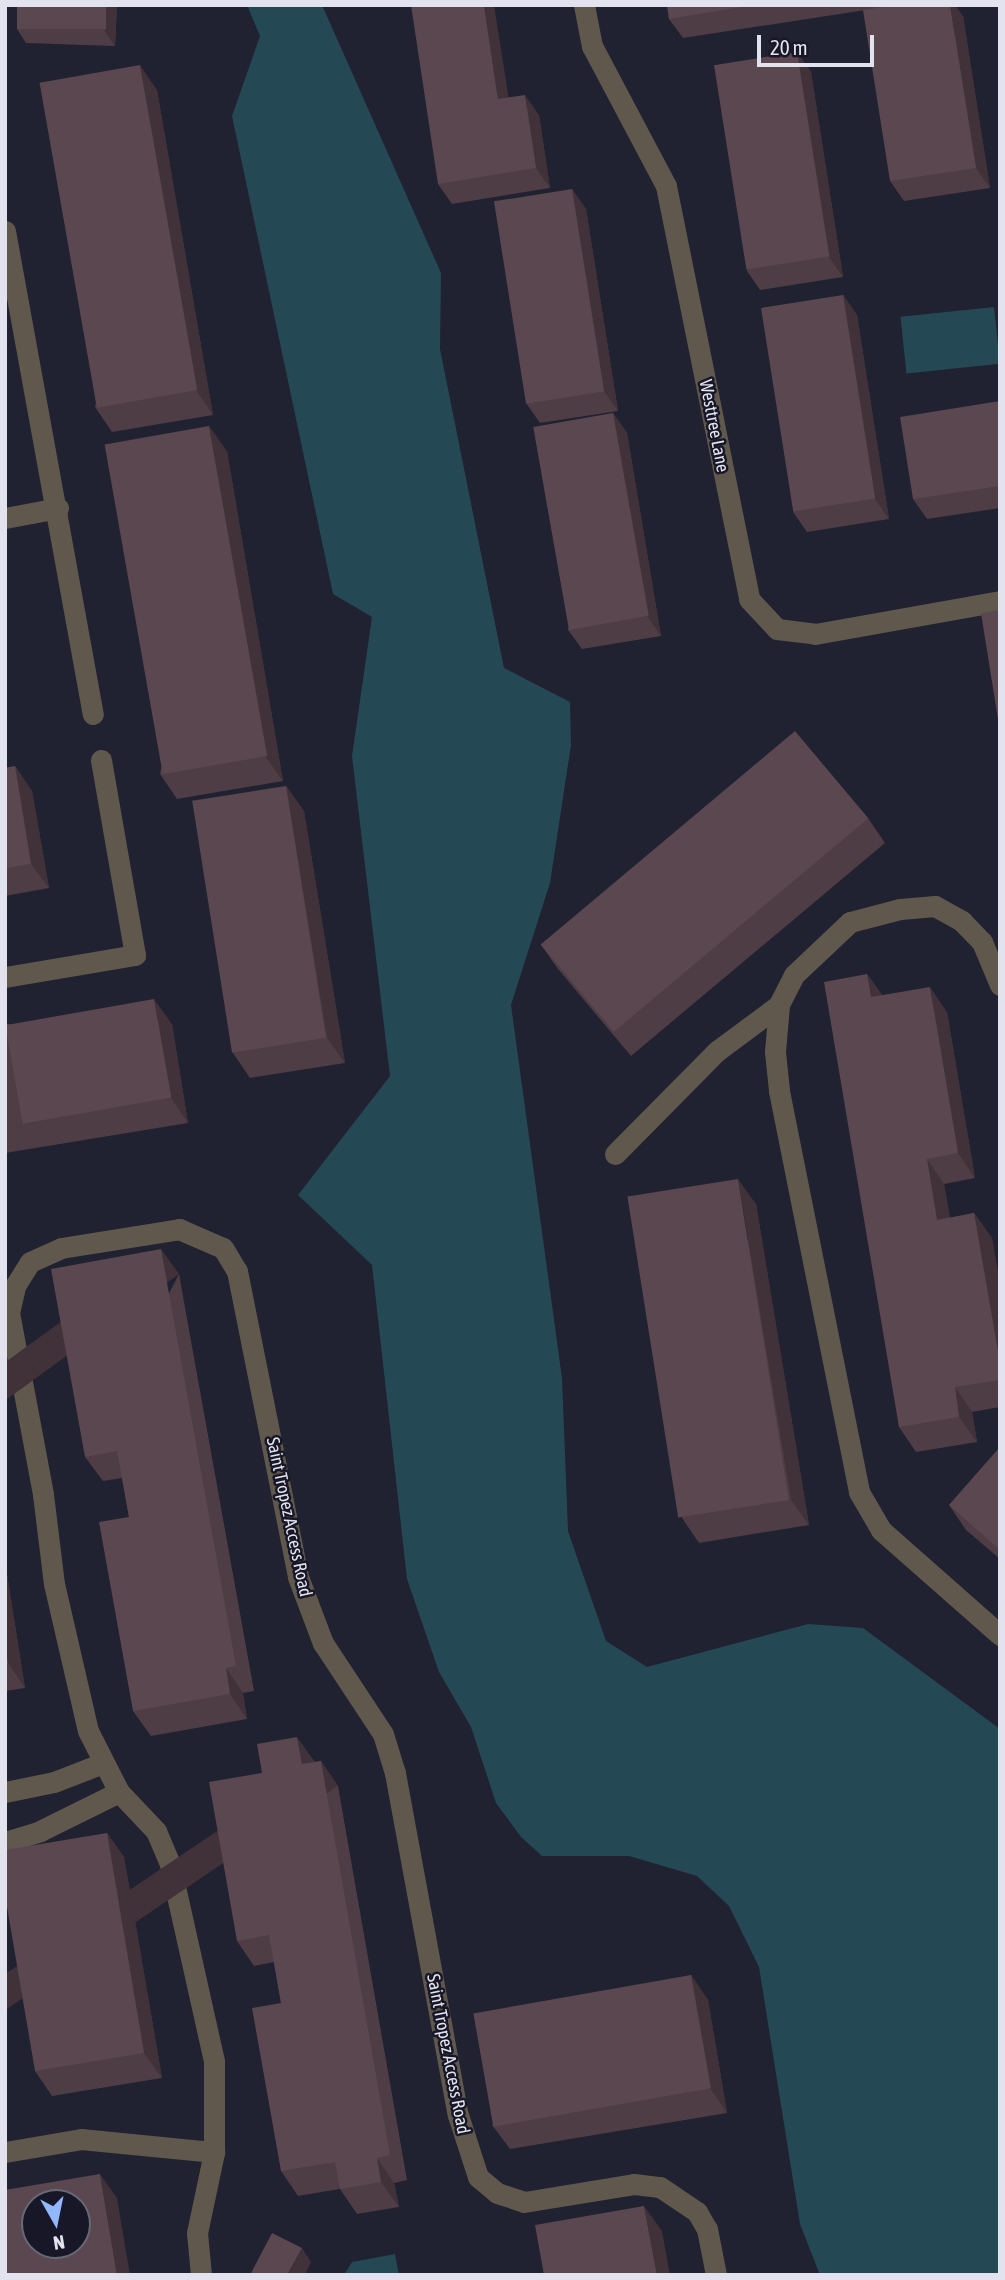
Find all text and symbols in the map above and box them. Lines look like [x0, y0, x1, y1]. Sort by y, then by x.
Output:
scale bar [760, 21, 877, 65]
text: 20 m [770, 35, 808, 59]
street label: Westtree Lane [694, 378, 734, 474]
street label: Saint Tropez Access Road [262, 1435, 316, 1599]
street label: Saint Tropez Access Road [422, 1972, 474, 2136]
north arrow [21, 2189, 91, 2259]
text: N [52, 2231, 66, 2255]

